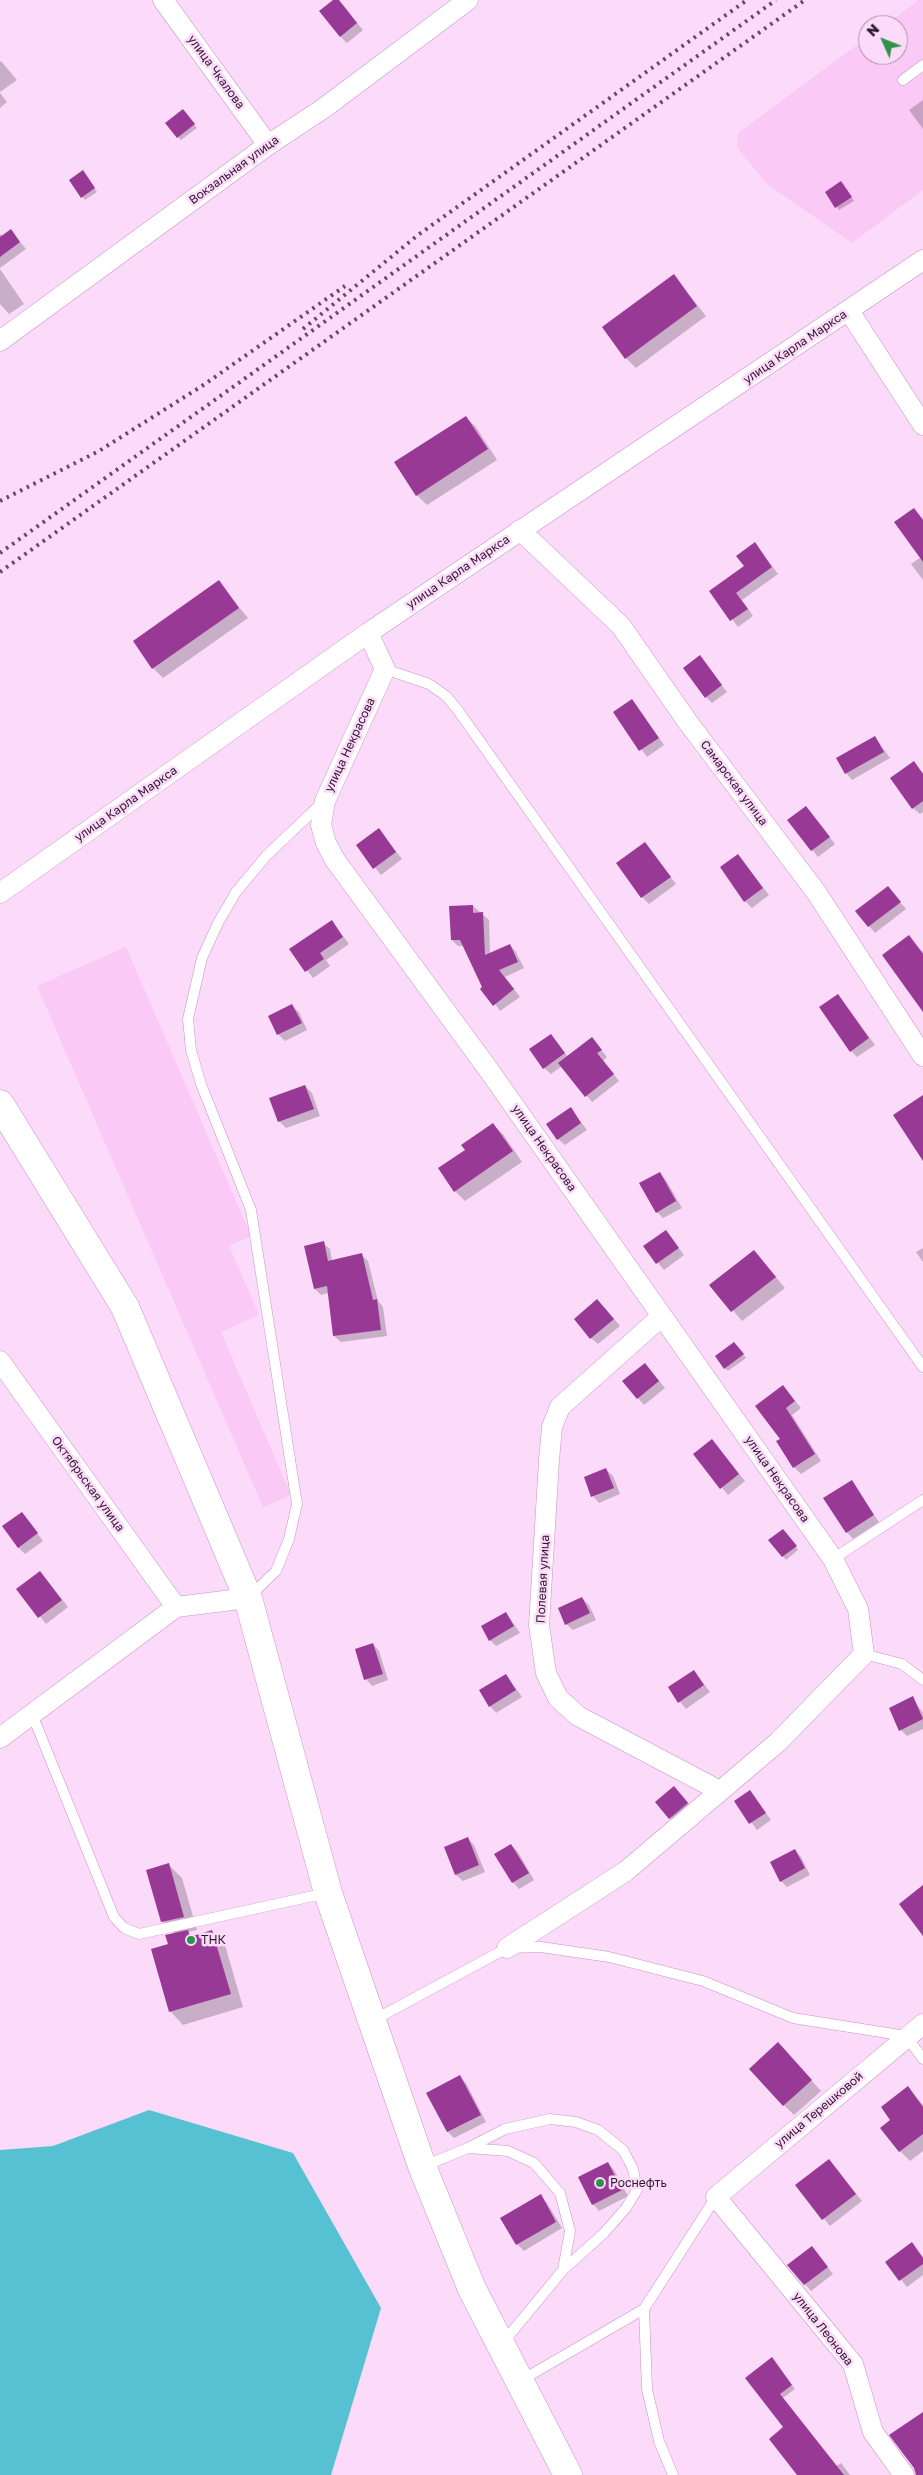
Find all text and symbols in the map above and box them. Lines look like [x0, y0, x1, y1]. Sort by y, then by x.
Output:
north arrow [858, 15, 908, 65]
text: N [863, 20, 882, 40]
street label: улица Чкалова [184, 32, 248, 112]
street label: Вокзальная улица [186, 133, 282, 207]
street label: улица Карла Маркса [741, 307, 849, 387]
street label: улица Карла Маркса [404, 532, 512, 612]
street label: улица Некрасова [322, 695, 378, 795]
street label: Самарская улица [697, 738, 771, 828]
street label: улица Карла Маркса [72, 763, 180, 845]
street label: улица Некрасова [509, 1102, 579, 1194]
street label: Октябрьская улица [49, 1433, 127, 1535]
street label: улица Некрасова [742, 1433, 812, 1525]
street label: Полевая улица [533, 1534, 553, 1624]
place label: ТНК [201, 1933, 226, 1947]
marker: ТНК [185, 1934, 197, 1946]
street label: улица Терешковой [772, 2069, 866, 2151]
place label: Роснефть [610, 2176, 667, 2190]
marker: Роснефть [594, 2177, 606, 2189]
street label: улица Леонова [790, 2290, 856, 2368]

